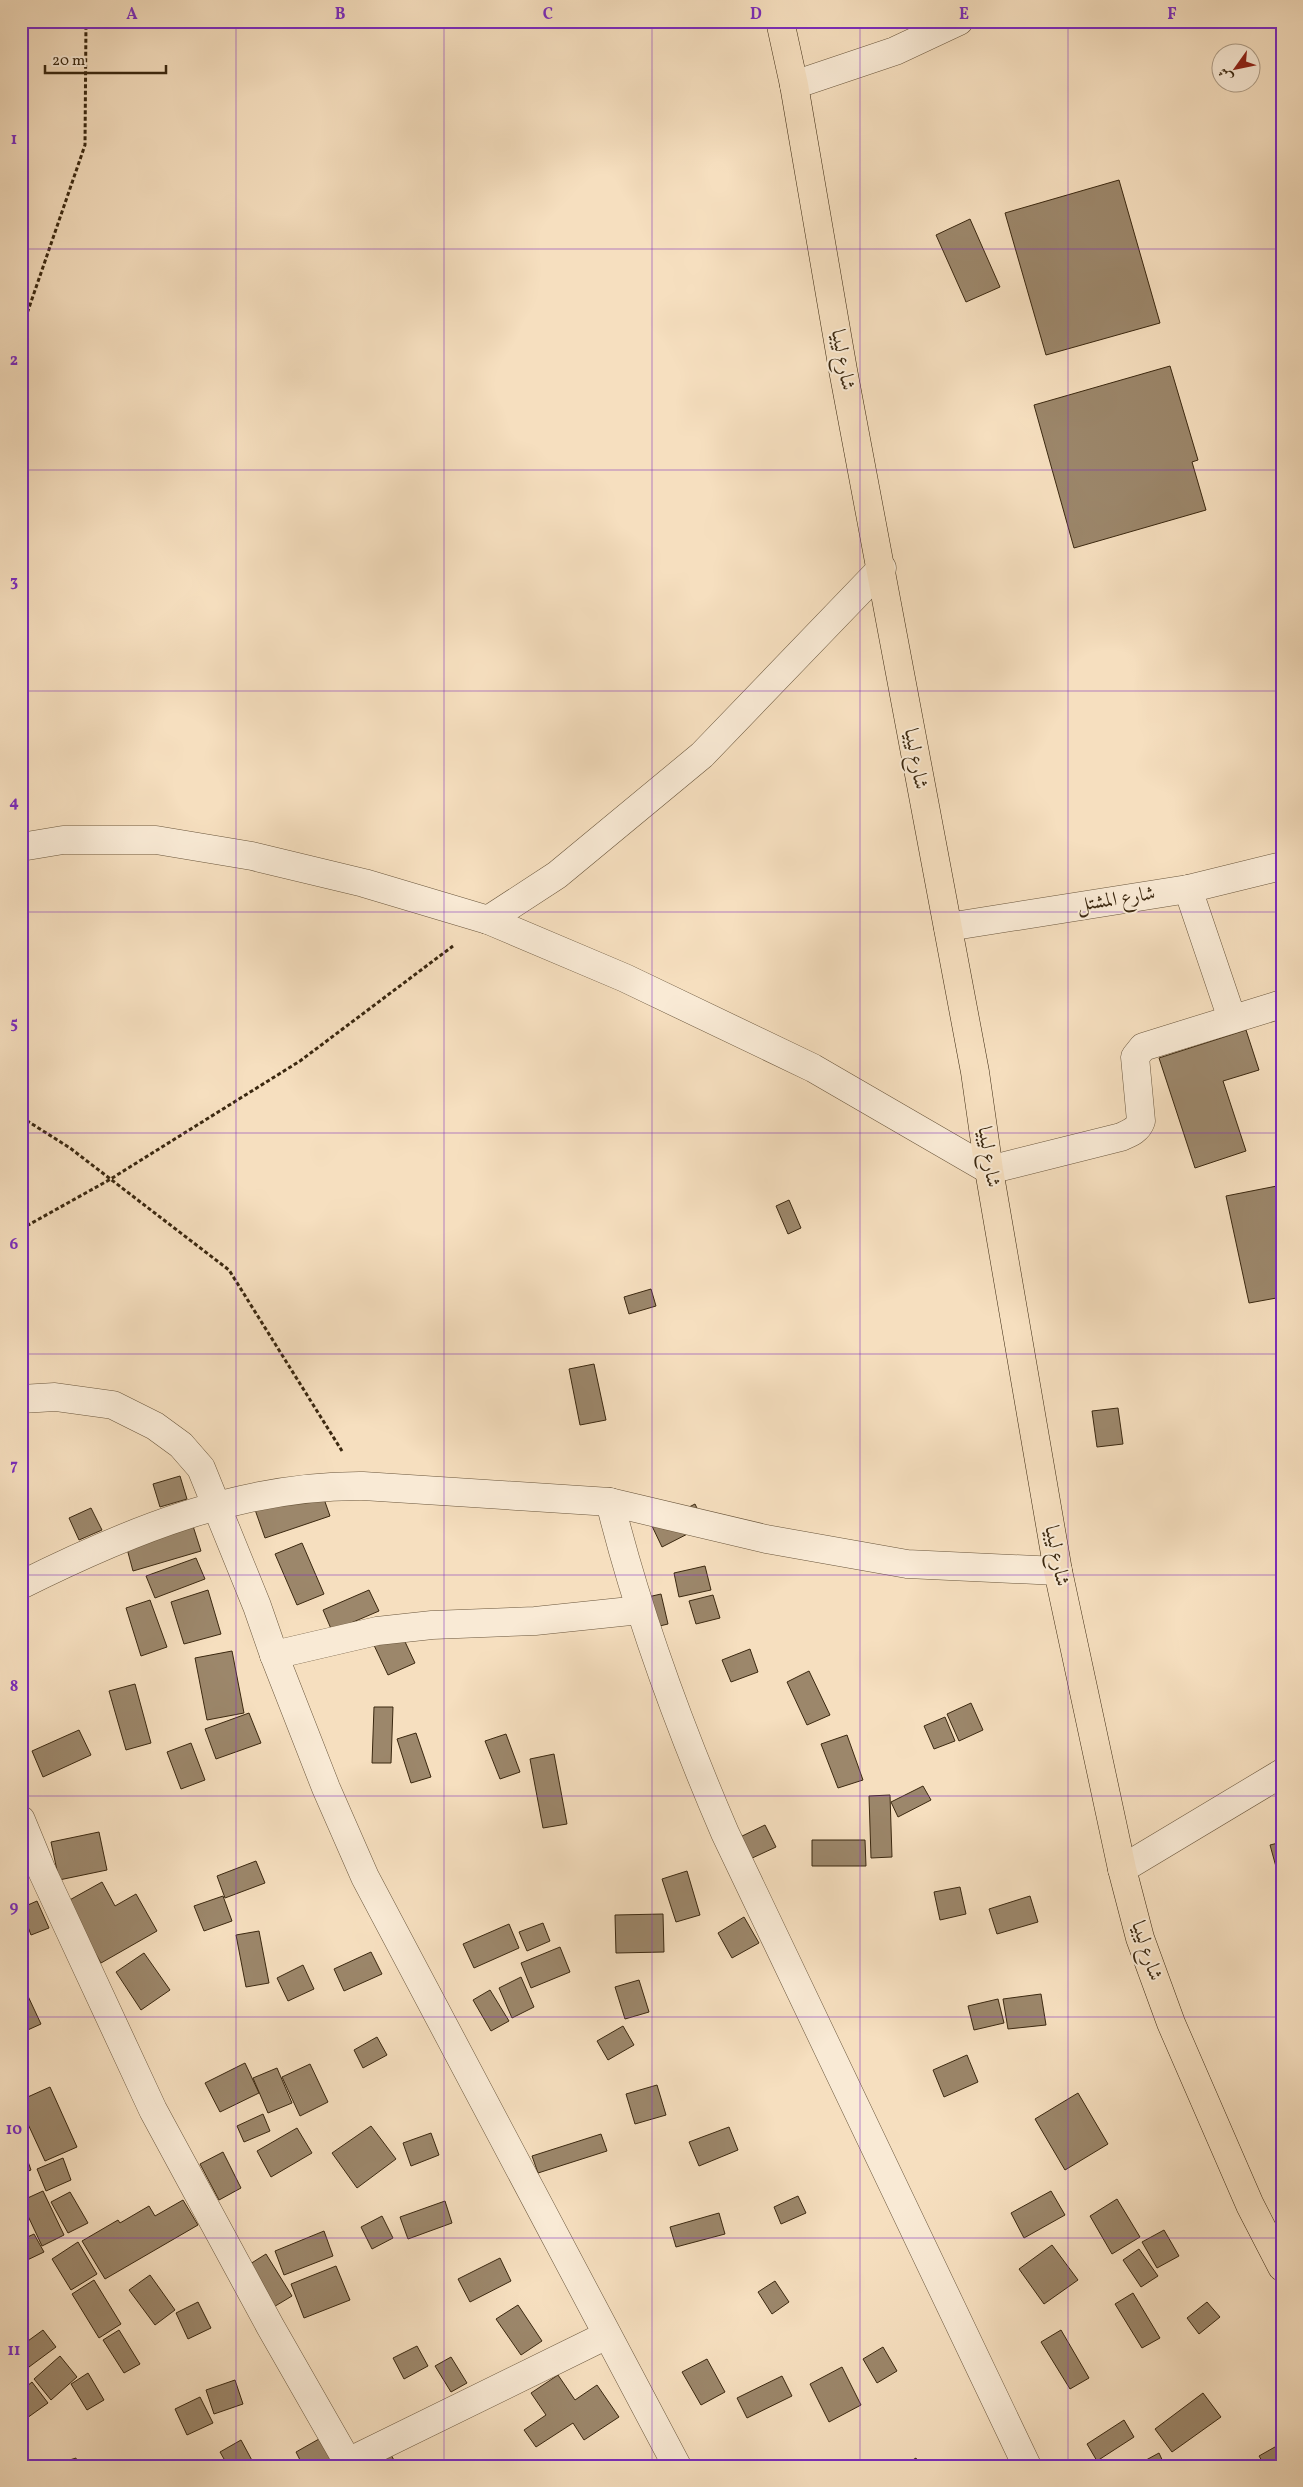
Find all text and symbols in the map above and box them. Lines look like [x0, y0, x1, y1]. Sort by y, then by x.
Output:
text: A [126, 4, 138, 26]
text: B [335, 4, 346, 26]
text: C [543, 4, 553, 26]
text: D [750, 4, 762, 26]
text: E [959, 4, 969, 26]
text: F [1167, 4, 1177, 26]
scale bar [45, 42, 166, 74]
north arrow [1210, 42, 1260, 92]
text: 20 m [52, 51, 85, 72]
text: ش [1215, 63, 1238, 85]
text: 1 [11, 129, 17, 151]
street label: شارع ليبيا [821, 327, 861, 393]
text: 2 [10, 350, 18, 372]
text: 3 [10, 571, 18, 593]
street label: شارع ليبيا [894, 726, 934, 792]
text: 4 [9, 792, 19, 814]
street label: شارع المشتل [1075, 880, 1158, 922]
text: 5 [10, 1013, 18, 1035]
street label: شارع ليبيا [967, 1124, 1007, 1190]
text: 6 [10, 1234, 19, 1256]
text: 7 [10, 1455, 18, 1477]
street label: شارع ليبيا [1034, 1523, 1076, 1589]
text: 8 [10, 1676, 18, 1698]
text: 9 [10, 1897, 19, 1919]
street label: شارع ليبيا [1121, 1917, 1169, 1985]
text: 10 [6, 2119, 22, 2141]
text: 11 [8, 2340, 20, 2362]

